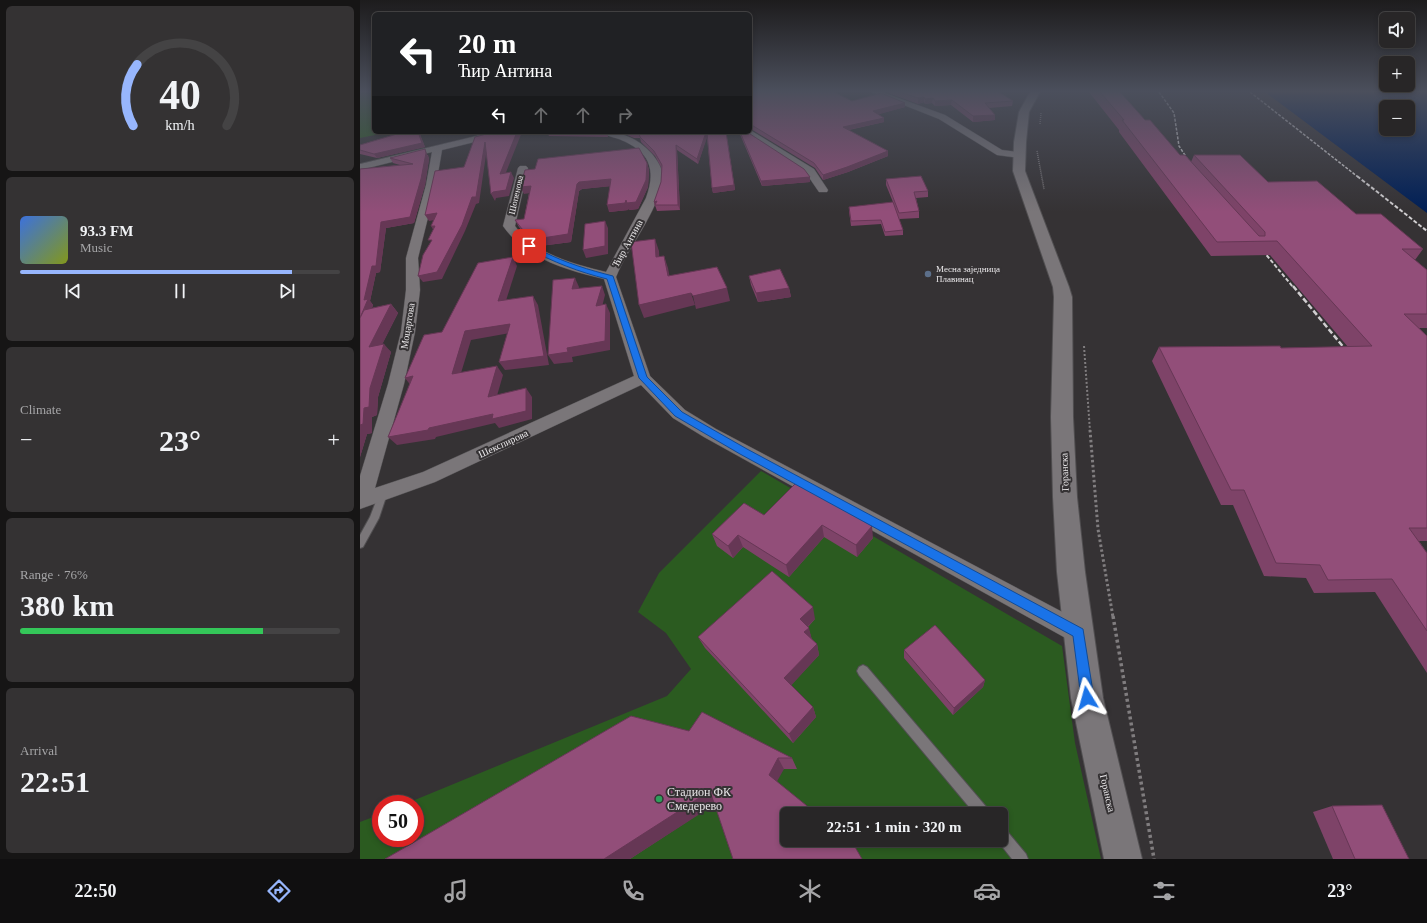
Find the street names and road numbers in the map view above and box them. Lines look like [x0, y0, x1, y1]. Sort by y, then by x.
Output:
street label: Шопенова [507, 174, 525, 216]
street label: Ћир Антина [610, 217, 645, 269]
street label: Моцартова [398, 302, 417, 350]
street label: Шекспирова [477, 427, 530, 460]
street label: Горанска [1058, 452, 1071, 491]
street label: Горанска [1098, 773, 1117, 814]

